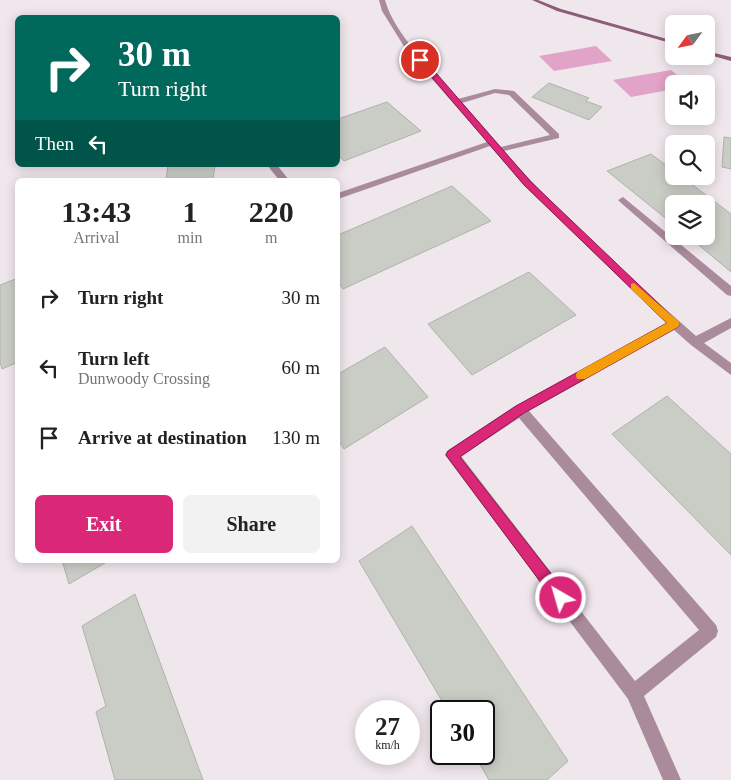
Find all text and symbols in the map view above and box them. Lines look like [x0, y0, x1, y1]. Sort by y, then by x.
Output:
north arrow [665, 15, 715, 65]
map controls [665, 15, 715, 245]
icon: right [35, 35, 100, 100]
text: 30 m [118, 35, 191, 74]
pin [399, 39, 441, 81]
icon: arrive [406, 46, 434, 74]
button: sound [665, 75, 715, 125]
text: Turn right [118, 76, 207, 101]
icon: left [84, 130, 112, 158]
text: Then [35, 133, 74, 154]
button: search [665, 135, 715, 185]
text: 13:43 [61, 195, 131, 228]
text: 1 [182, 195, 197, 228]
text: 220 [249, 195, 294, 228]
button: layers [665, 195, 715, 245]
text: Arrival [73, 229, 119, 246]
text: min [178, 229, 202, 246]
text: m [265, 229, 277, 246]
icon: right [35, 284, 63, 312]
text: Turn right [78, 287, 163, 308]
text: 30 m [281, 287, 320, 308]
text: Turn left [78, 348, 150, 369]
icon: left [35, 354, 63, 382]
text: 60 m [281, 357, 320, 378]
text: Dunwoody Crossing [78, 370, 210, 387]
icon: arrive [35, 424, 63, 452]
text: Arrive at destination [78, 427, 247, 448]
text: 130 m [272, 427, 320, 448]
button: Exit [35, 495, 173, 553]
button: Share [183, 495, 320, 553]
position arrow [534, 571, 586, 623]
speed limit sign: 30 [430, 700, 495, 765]
text: 27 [375, 713, 400, 740]
text: km/h [375, 738, 400, 752]

